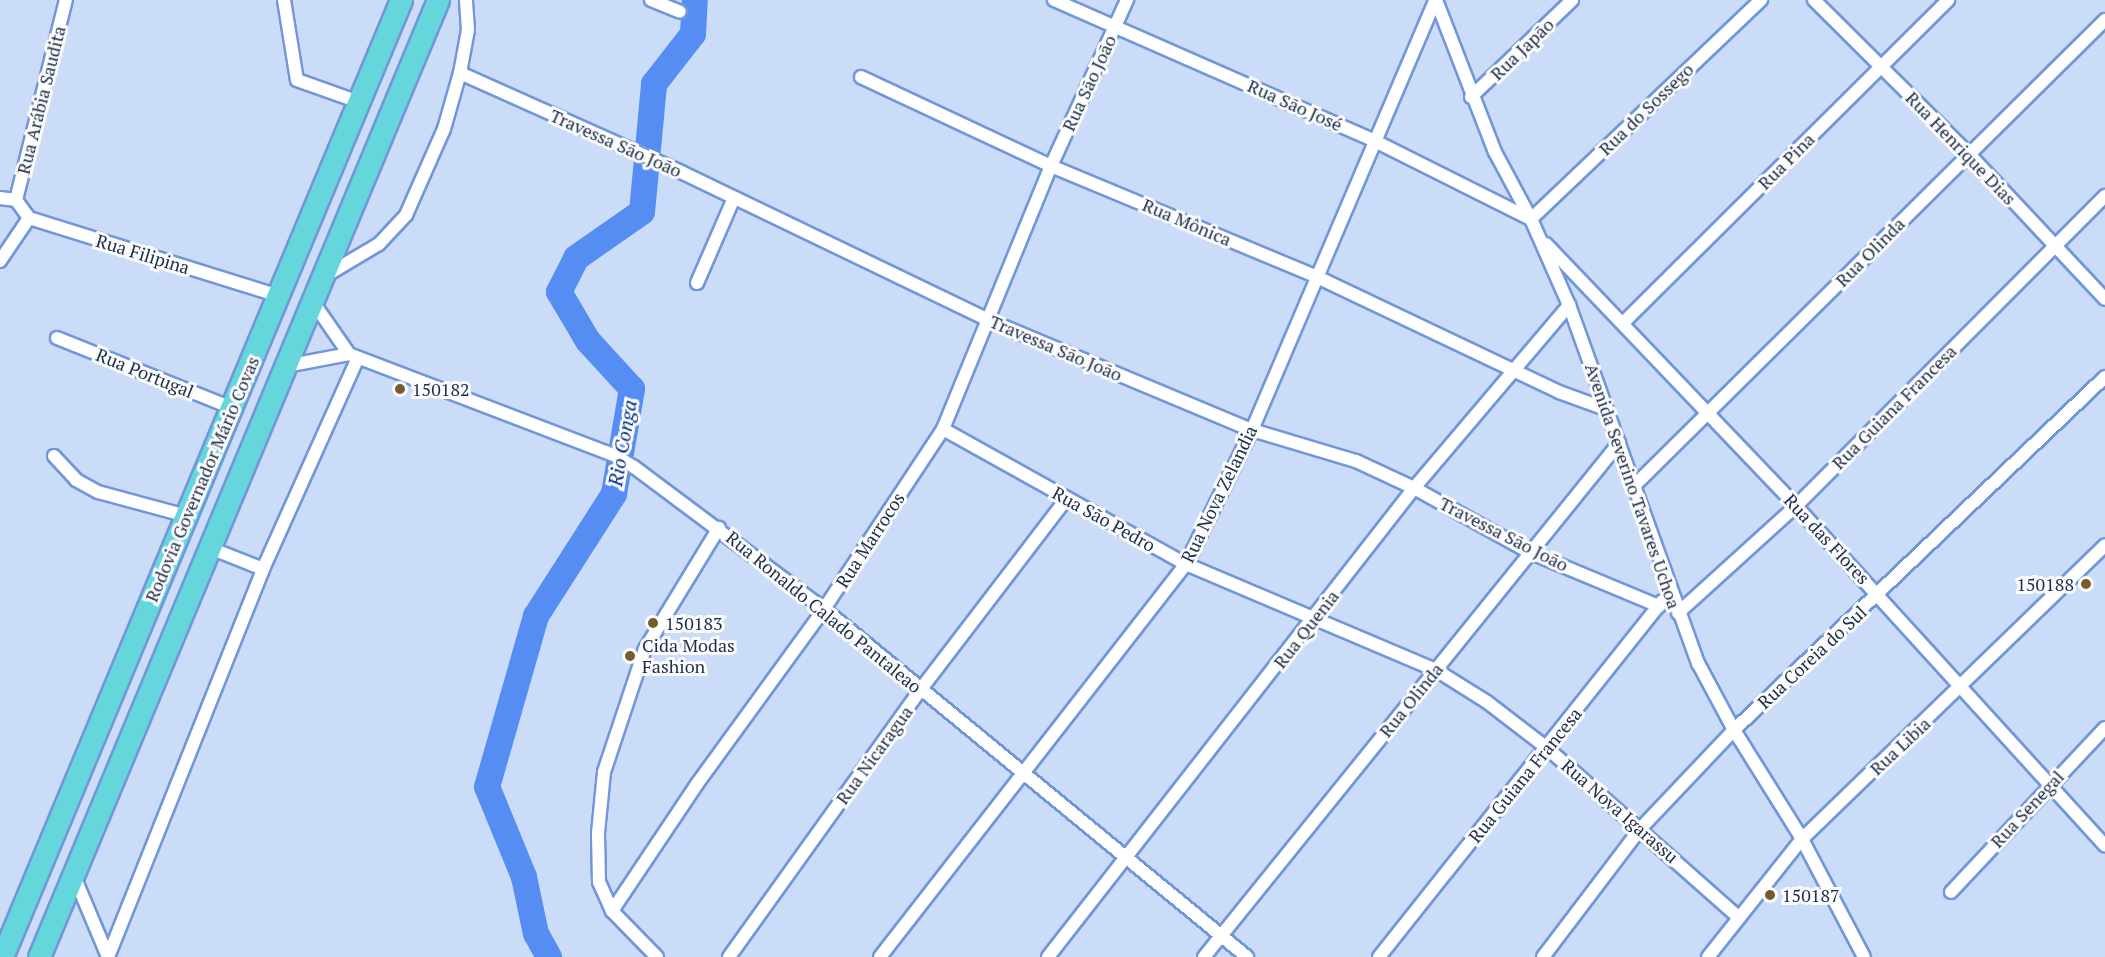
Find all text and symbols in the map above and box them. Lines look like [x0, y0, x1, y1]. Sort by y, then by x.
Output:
street label: Rua Japão [1486, 14, 1558, 84]
street label: Rua Arábia Saudita [12, 23, 70, 177]
street label: Rua São João [1057, 32, 1121, 134]
street label: Rua do Sossego [1594, 58, 1698, 160]
street label: Rua São José [1244, 75, 1346, 135]
street label: Rua Henrique Dias [1901, 87, 2021, 209]
street label: Travessa São João [547, 104, 685, 182]
street label: Rua Pina [1753, 128, 1819, 194]
street label: Rua Mônica [1139, 194, 1235, 250]
street label: Rua Olinda [1831, 213, 1909, 291]
street label: Rua Filipina [94, 230, 192, 278]
street label: Travessa São João [987, 310, 1125, 386]
street label: Rua Guiana Francesa [1827, 340, 1961, 474]
street label: Rua Portugal [93, 344, 197, 402]
street label: Rodovia Governador Mário Covas [140, 353, 264, 605]
street label: Avenida Severino Tavares Uchoa [1581, 360, 1685, 612]
place label: 150182 [412, 378, 470, 400]
marker: 150182 [393, 382, 407, 396]
water label: Rio Conga [603, 398, 641, 488]
street label: Rua Nova Zelandia [1176, 422, 1262, 566]
street label: Rua São Pedro [1049, 482, 1159, 556]
street label: Rua Marrocos [831, 488, 909, 592]
street label: Rua das Flores [1780, 489, 1874, 589]
street label: Travessa São João [1436, 492, 1572, 576]
street label: Rua Ronaldo Calado Pantaleao [722, 526, 926, 698]
place label: 150188 [2016, 573, 2074, 595]
marker: 150188 [2079, 577, 2093, 591]
street label: Rua Quenia [1269, 586, 1343, 672]
street label: Rua Coreia do Sul [1753, 601, 1871, 713]
place label: 150183 [665, 612, 723, 634]
marker: 150183 [646, 616, 660, 630]
place label: Cida Modas Fashion [642, 635, 735, 678]
marker: Cida Modas Fashion [623, 649, 637, 663]
street label: Rua Olinda [1375, 659, 1447, 741]
street label: Rua Nicaragua [831, 702, 917, 808]
street label: Rua Guiana Francesa [1464, 703, 1586, 847]
street label: Rua Libia [1865, 713, 1935, 779]
street label: Rua Nova Igarassu [1557, 754, 1683, 868]
street label: Rua Senegal [1986, 766, 2068, 852]
place label: 150187 [1782, 884, 1840, 906]
marker: 150187 [1763, 888, 1777, 902]

